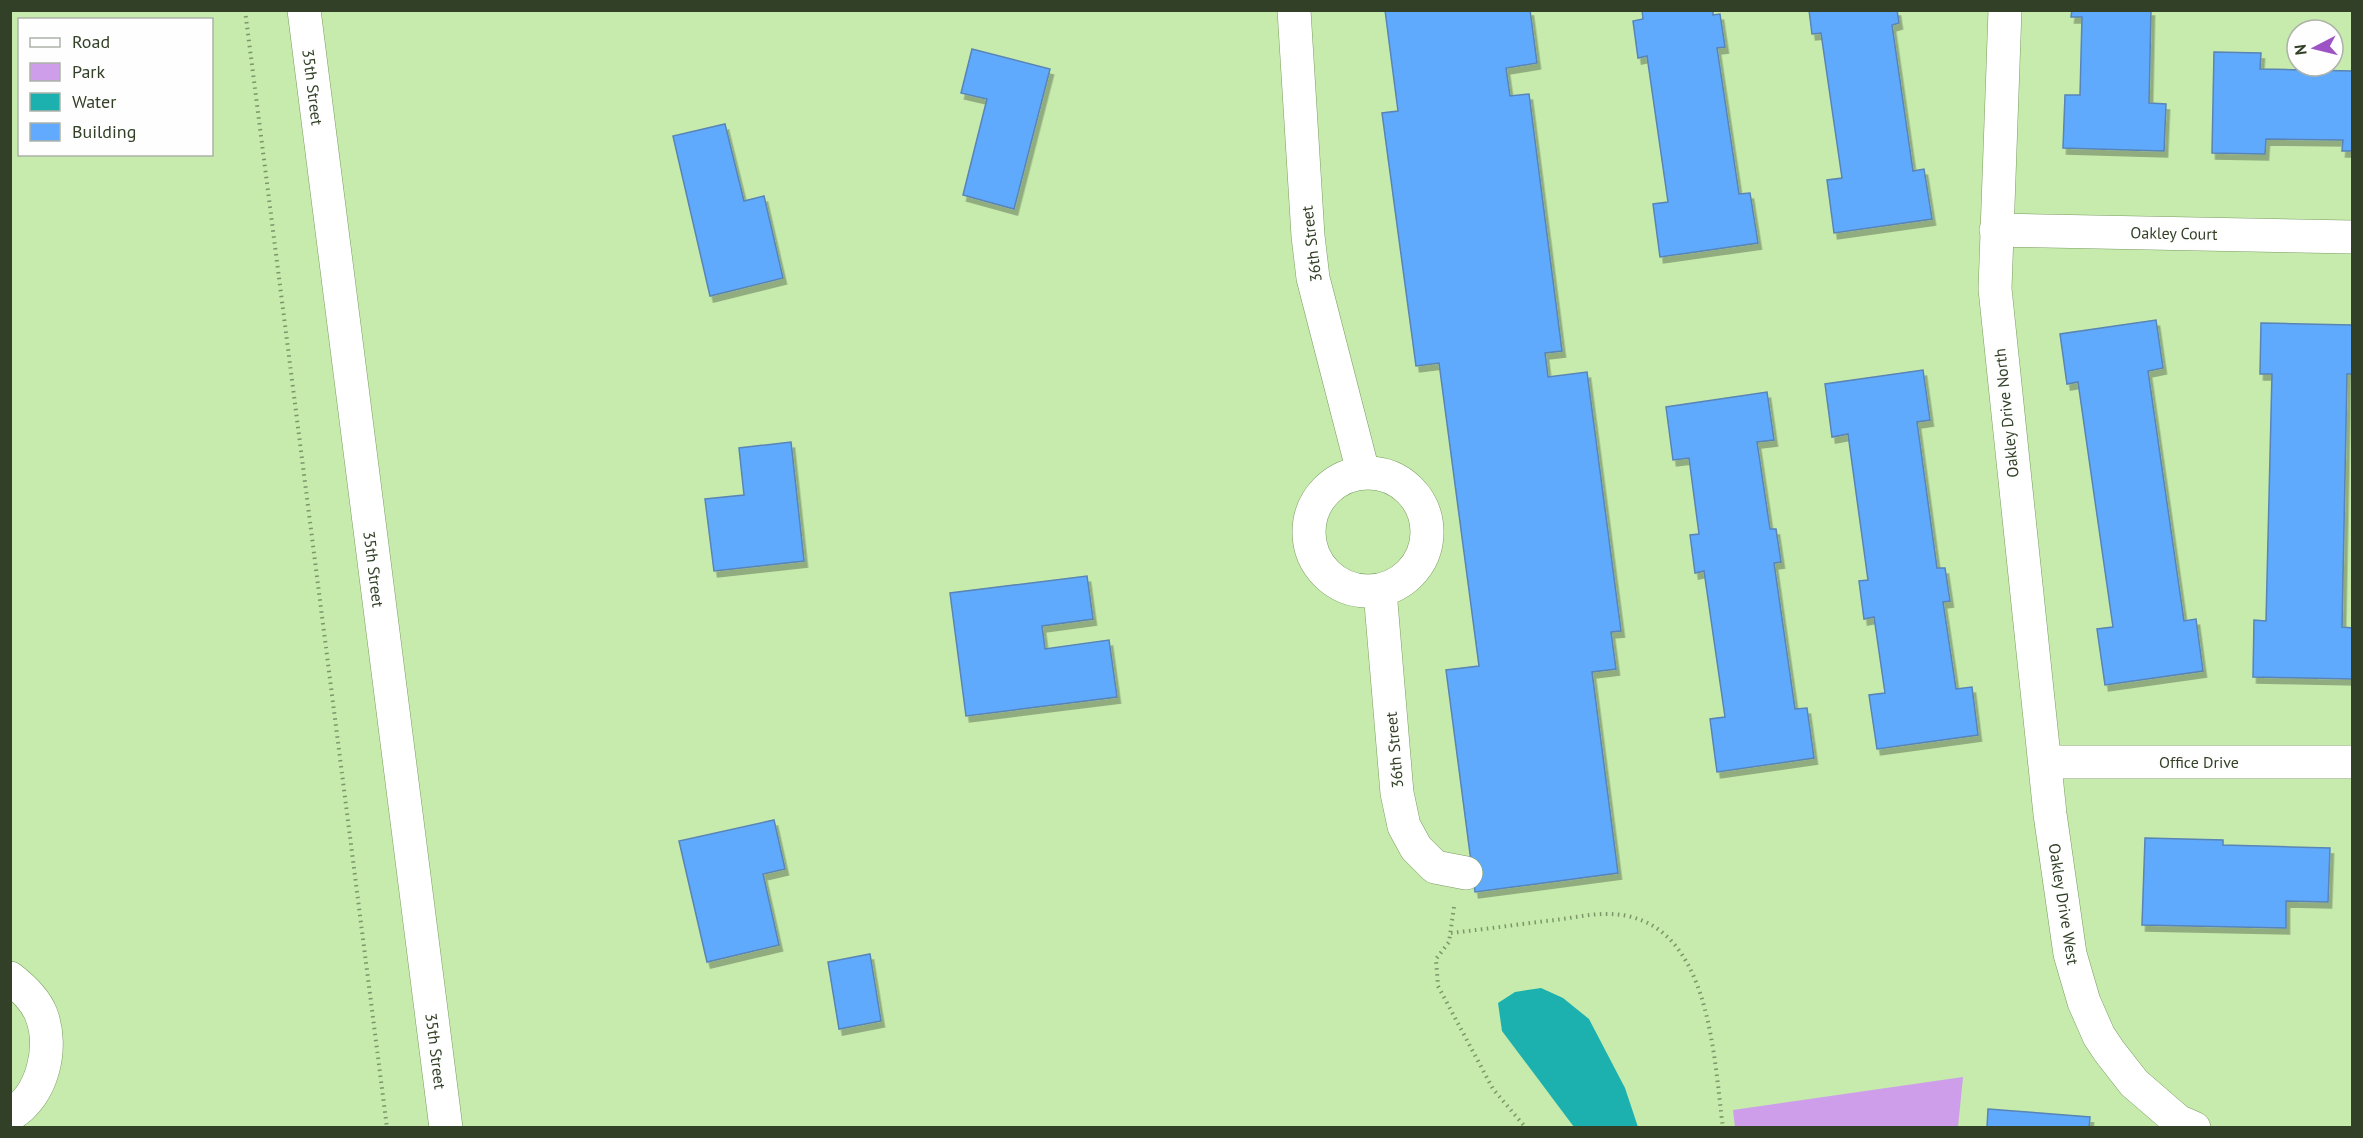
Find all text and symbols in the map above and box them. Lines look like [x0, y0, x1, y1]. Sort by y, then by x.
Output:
legend [18, 18, 213, 156]
north arrow [2285, 18, 2345, 78]
text: Road [72, 30, 110, 53]
text: N [2290, 43, 2311, 56]
street label: 35th Street [298, 48, 328, 127]
text: Park [72, 60, 105, 83]
text: Water [72, 90, 116, 113]
text: Building [72, 120, 136, 143]
street label: 36th Street [1296, 204, 1326, 283]
street label: Oakley Court [2130, 222, 2218, 244]
street label: Oakley Drive North [1989, 347, 2023, 479]
street label: 35th Street [359, 530, 389, 609]
street label: 36th Street [1381, 710, 1407, 789]
street label: Office Drive [2159, 752, 2239, 772]
street label: Oakley Drive West [2045, 842, 2084, 967]
street label: 35th Street [421, 1012, 451, 1091]

